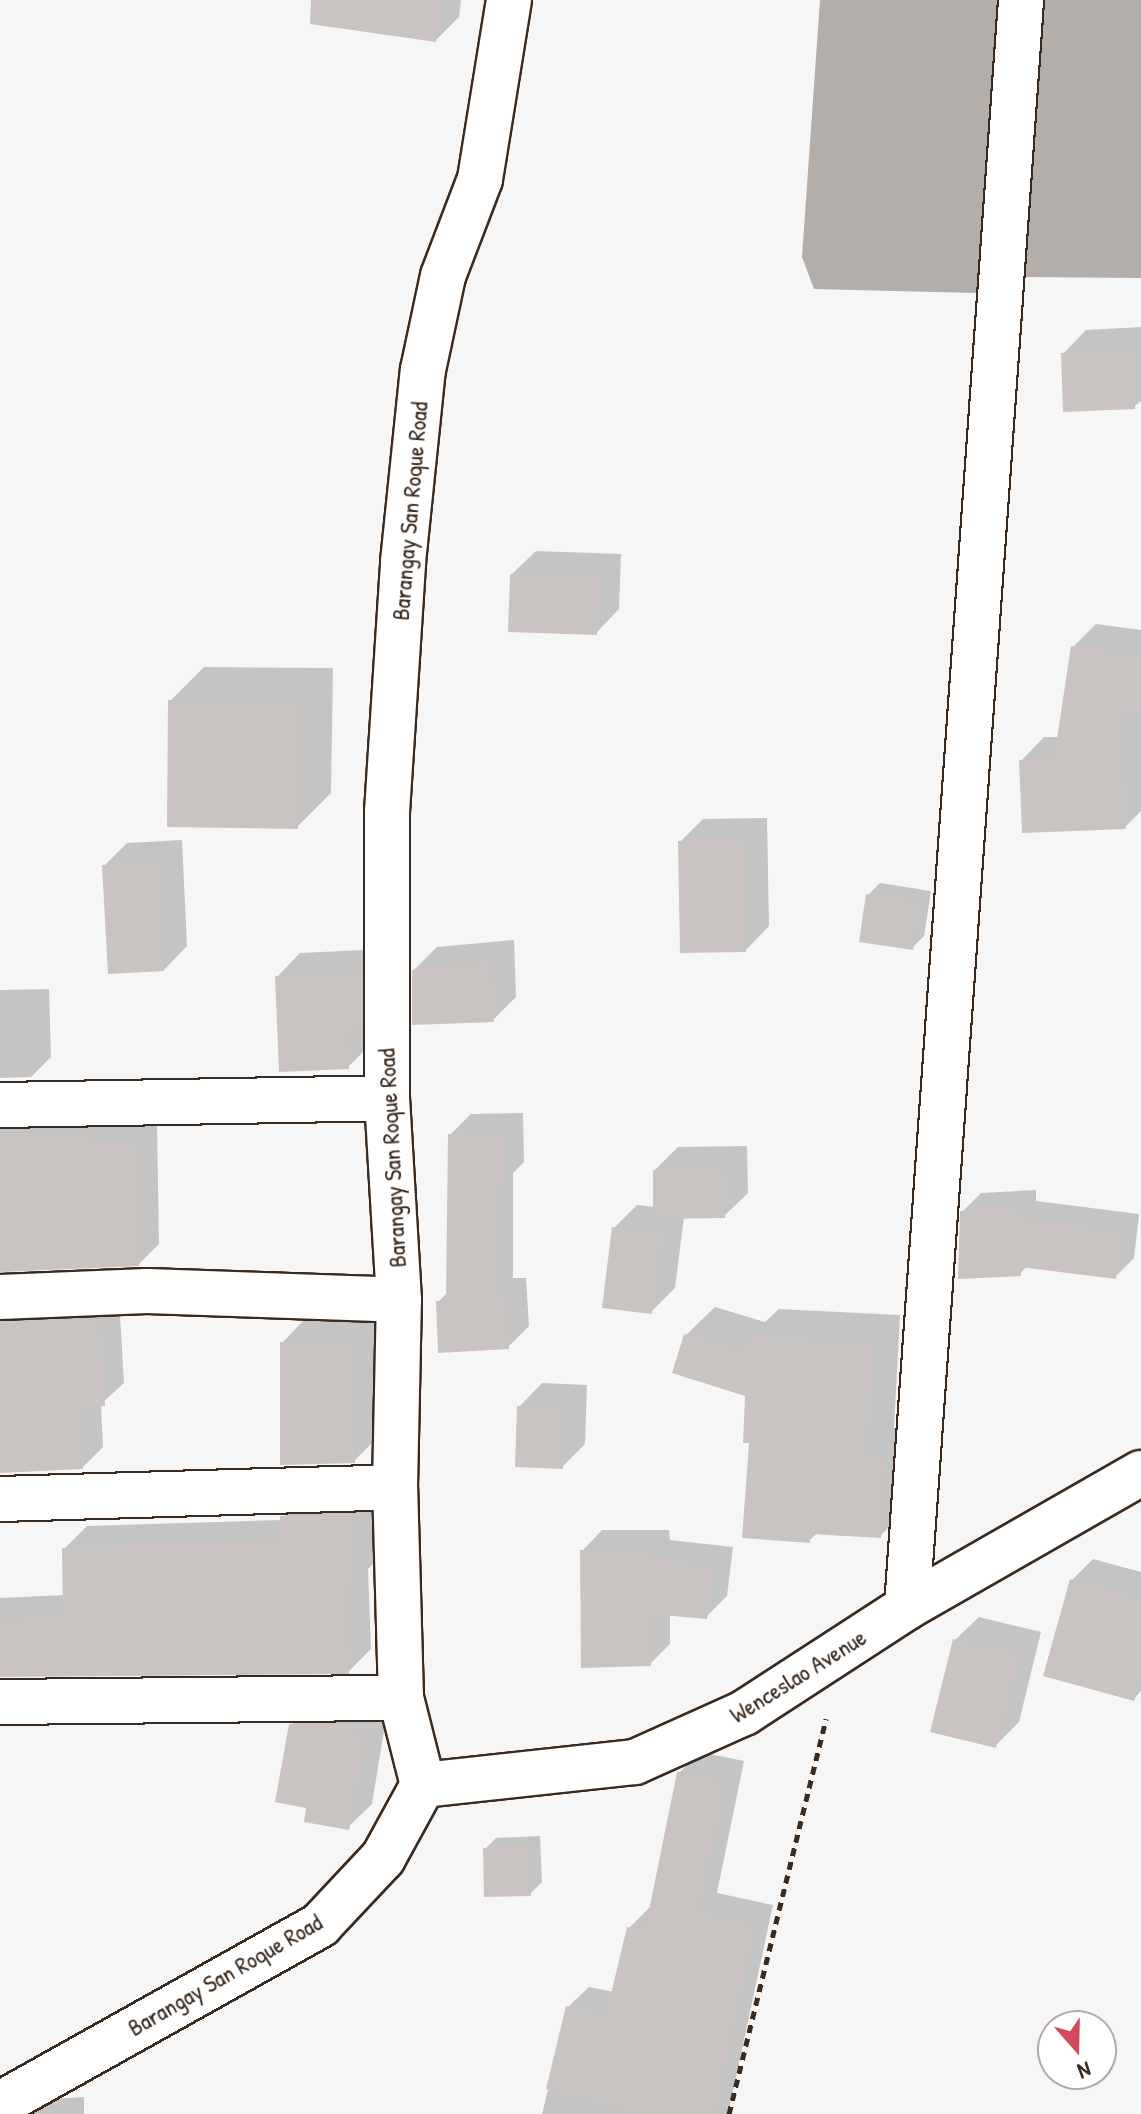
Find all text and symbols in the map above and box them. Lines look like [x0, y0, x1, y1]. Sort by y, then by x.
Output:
street label: Barangay San Roque Road [386, 401, 434, 621]
street label: Barangay San Roque Road [372, 1048, 412, 1268]
street label: Wenceslao Avenue [725, 1623, 871, 1729]
street label: Barangay San Roque Road [123, 1908, 327, 2042]
north arrow [1037, 2010, 1117, 2090]
text: N [1074, 2055, 1095, 2087]

